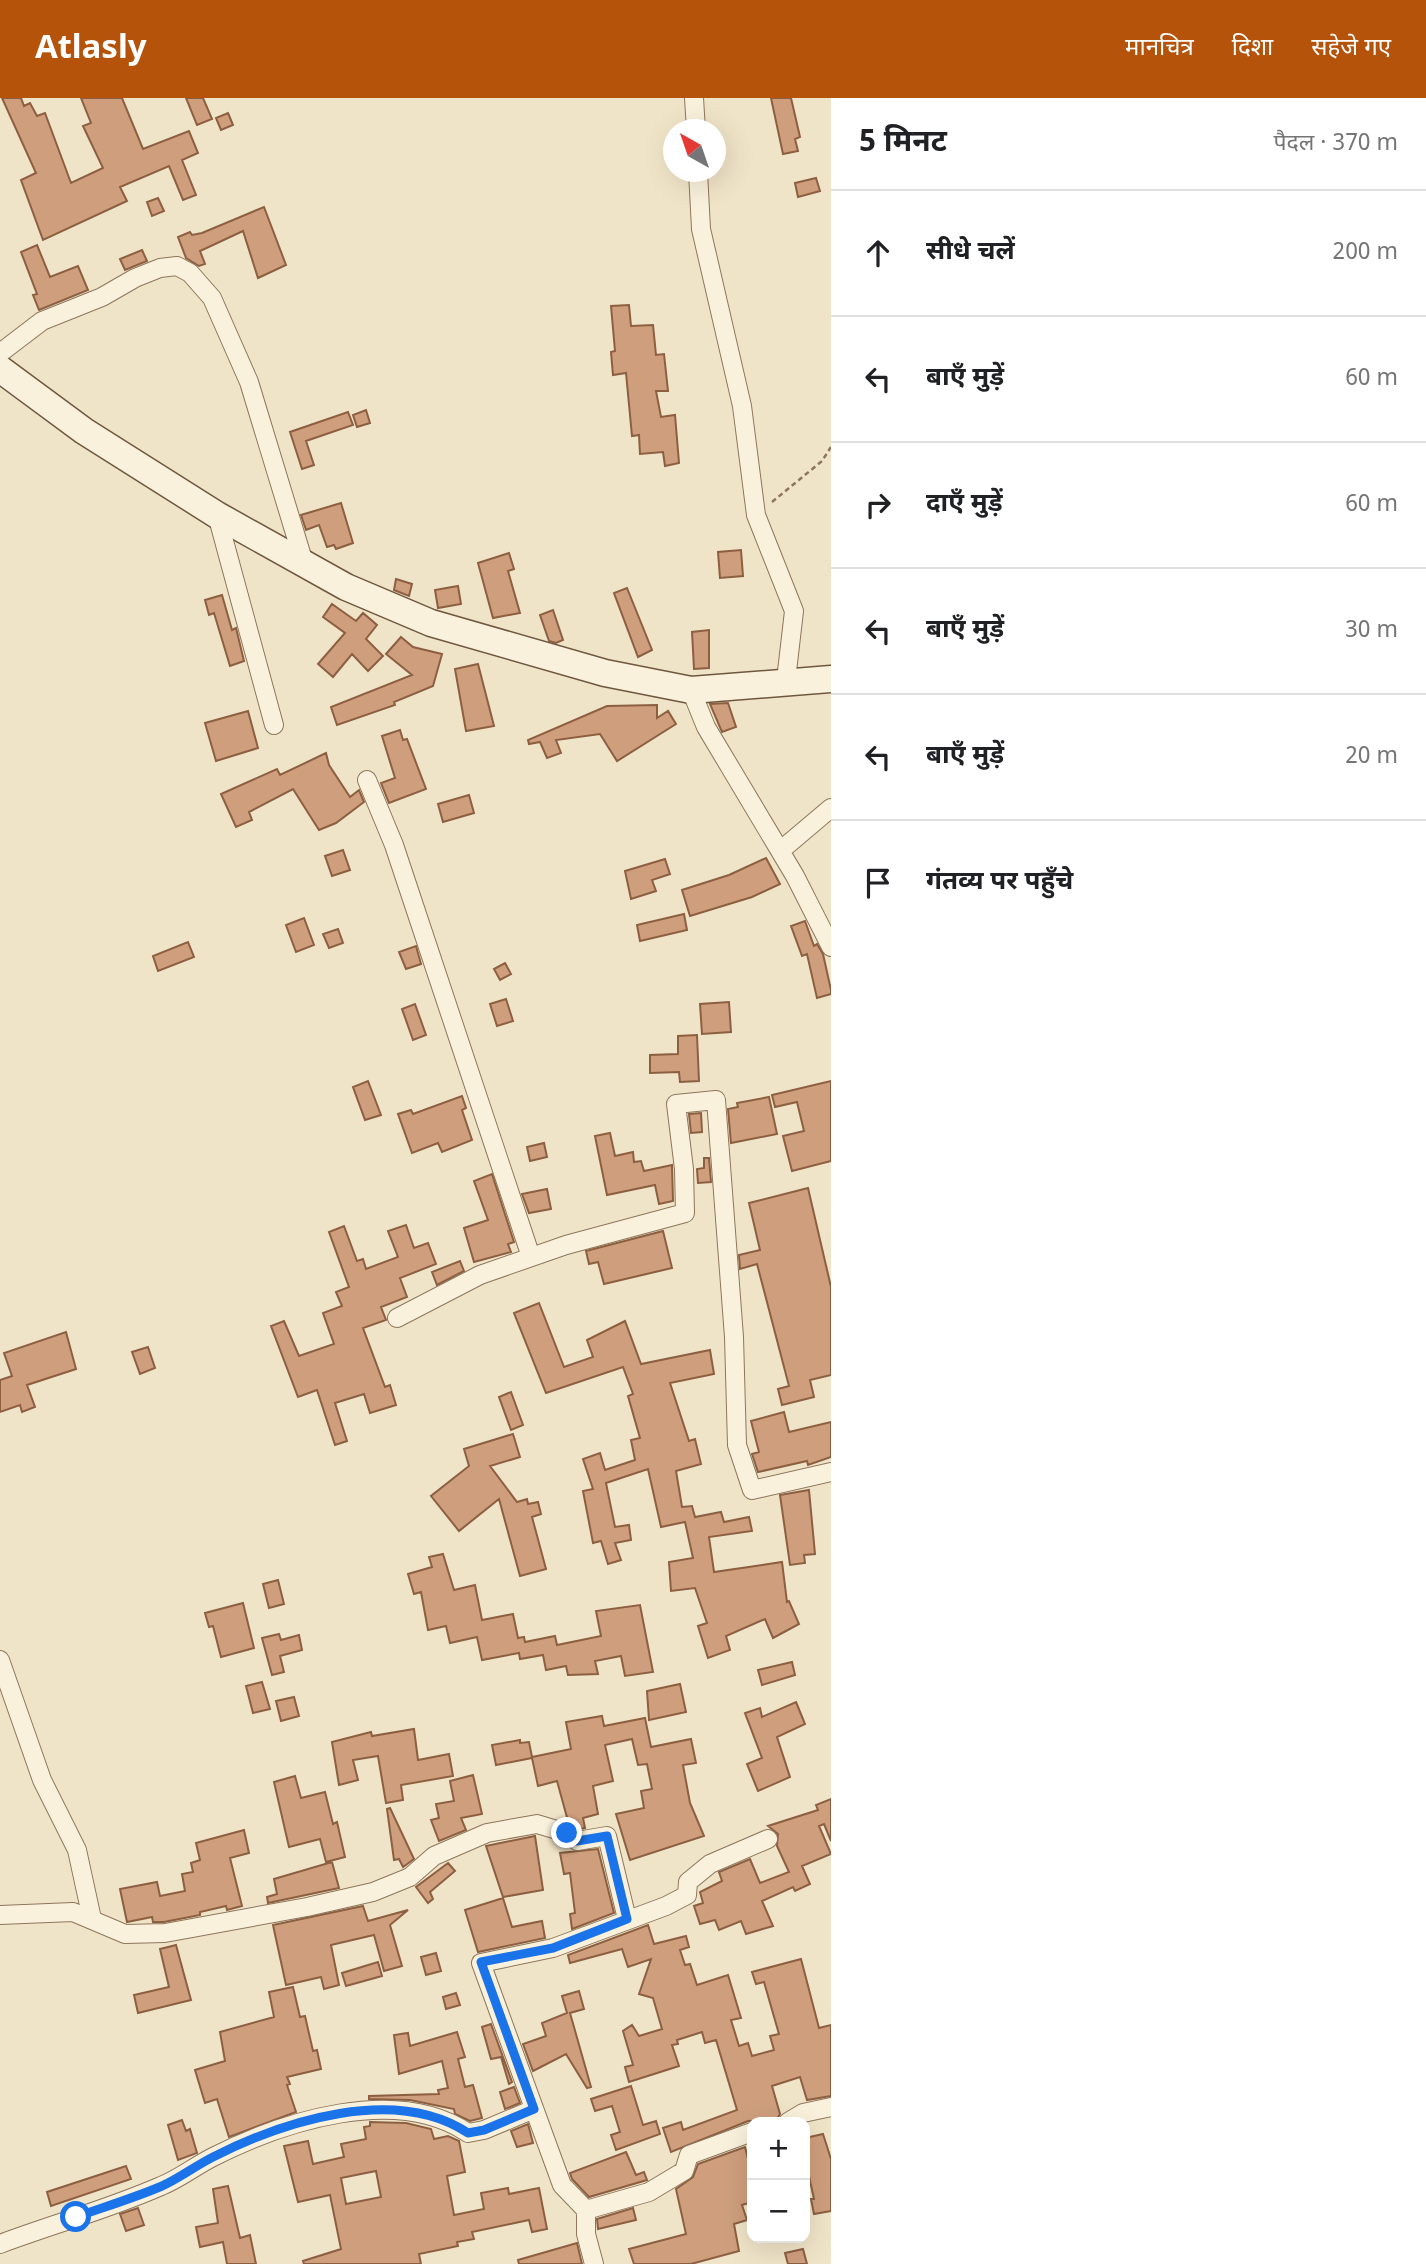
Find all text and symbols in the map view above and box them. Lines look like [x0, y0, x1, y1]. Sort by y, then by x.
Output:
text: Atlasly [35, 28, 147, 71]
text: मानचित्र [1125, 33, 1194, 65]
text: दिशा [1232, 33, 1273, 65]
text: सहेजे गए [1311, 33, 1391, 65]
north arrow [663, 119, 726, 182]
text: 5 मिनट [859, 124, 947, 163]
text: पैदल · 370 m [1274, 129, 1398, 159]
icon: ahead [859, 234, 897, 272]
text: सीधे चलें [926, 236, 1015, 270]
text: 200 m [1332, 238, 1398, 268]
icon: left [859, 360, 897, 398]
text: बाएँ मुड़ें [926, 362, 1004, 396]
text: 60 m [1345, 364, 1398, 394]
icon: right [859, 486, 897, 524]
text: दाएँ मुड़ें [926, 488, 1003, 522]
text: 60 m [1345, 490, 1398, 520]
icon: left [859, 612, 897, 650]
text: बाएँ मुड़ें [926, 614, 1004, 648]
text: 30 m [1345, 616, 1398, 646]
icon: left [859, 738, 897, 776]
text: बाएँ मुड़ें [926, 740, 1004, 774]
text: 20 m [1345, 742, 1398, 772]
icon: arrive [859, 864, 897, 902]
text: गंतव्य पर पहुँचे [926, 866, 1073, 900]
route end [551, 1817, 582, 1848]
map controls [747, 2117, 810, 2243]
button: + [747, 2117, 810, 2180]
button: − [747, 2180, 810, 2243]
route start [60, 2201, 91, 2232]

